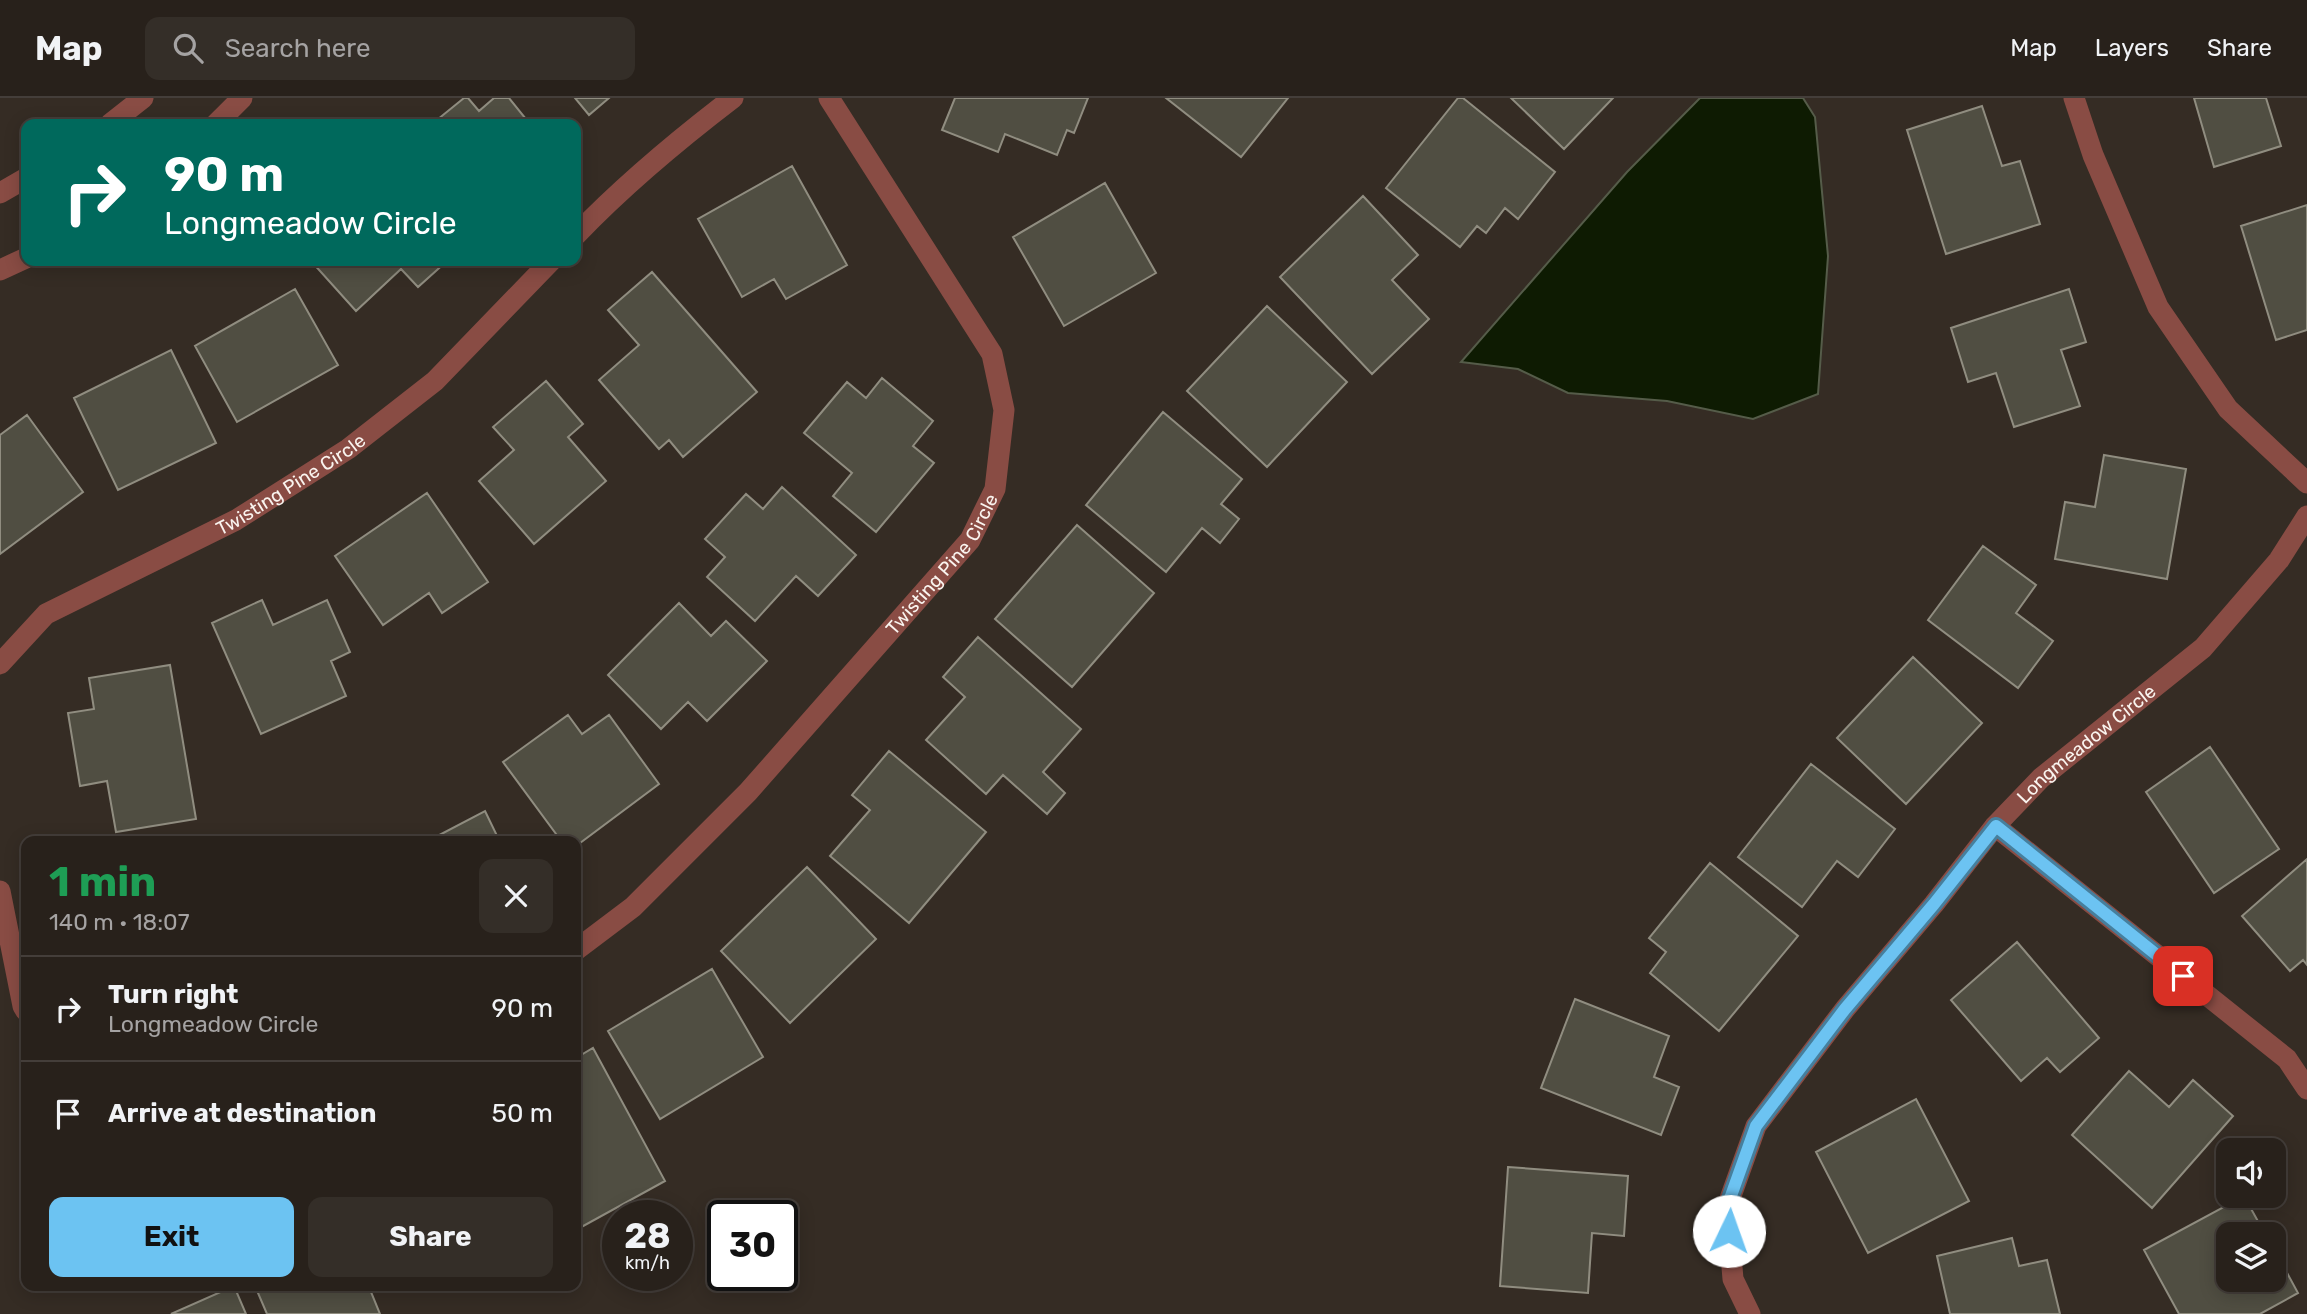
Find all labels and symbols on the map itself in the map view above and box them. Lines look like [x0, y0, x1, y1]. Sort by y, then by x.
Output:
street label: Twisting Pine Circle [212, 429, 370, 540]
street label: Twisting Pine Circle [881, 490, 1003, 640]
street label: Longmeadow Circle [2012, 680, 2160, 808]
pin [2153, 946, 2213, 1006]
position arrow [1692, 1194, 1766, 1268]
speed limit sign: 30 [707, 1200, 798, 1291]

